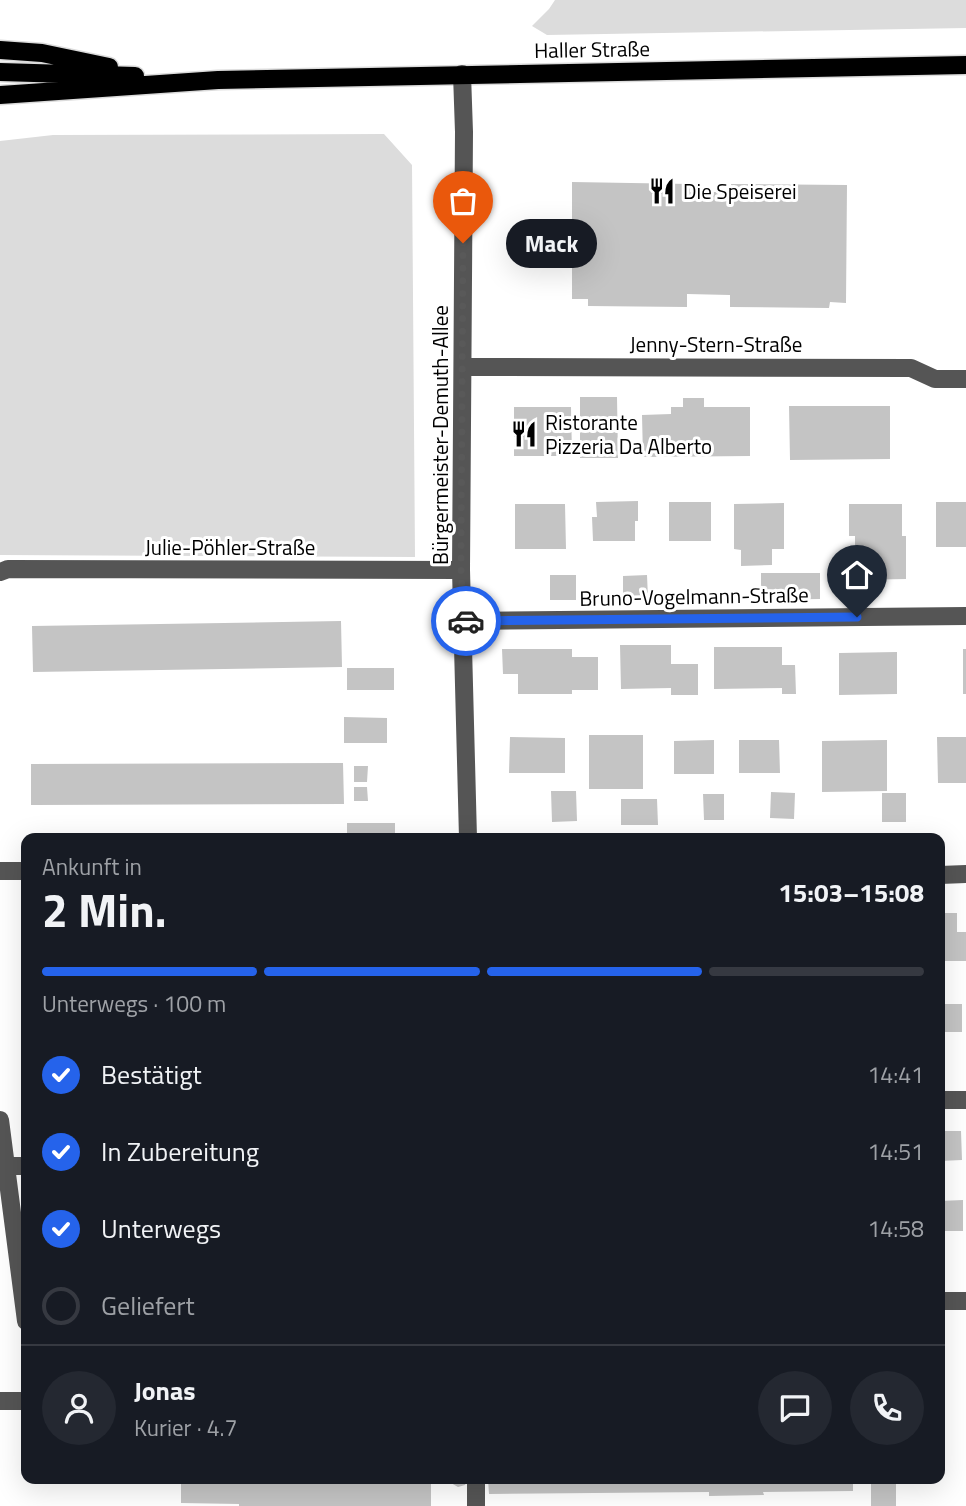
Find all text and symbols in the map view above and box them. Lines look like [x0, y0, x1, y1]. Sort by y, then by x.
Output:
street label: Haller Straße [534, 32, 650, 66]
pin [433, 171, 493, 243]
place label: Die Speiserei [683, 175, 797, 207]
restaurant icon: Die Speiserei [647, 176, 677, 206]
icon: bag [444, 182, 482, 220]
callout: Mack [505, 218, 596, 268]
text: Mack [525, 226, 578, 261]
street label: Bürgermeister-Demuth-Allee [424, 305, 456, 565]
street label: Jenny-Stern-Straße [630, 328, 802, 360]
place label: Ristorante Pizzeria Da Alberto [545, 406, 712, 462]
restaurant icon: Ristorante Pizzeria Da Alberto [509, 419, 539, 449]
street label: Julie-Pöhler-Straße [145, 531, 315, 563]
pin [827, 545, 887, 617]
icon: home [838, 556, 876, 594]
street label: Bruno-Vogelmann-Straße [579, 578, 809, 614]
courier [431, 586, 501, 656]
icon: car [447, 602, 485, 640]
text: Ankunft in [42, 849, 142, 884]
text: 15:03–15:08 [778, 873, 924, 912]
text: 2 Min. [42, 875, 166, 945]
text: Unterwegs · 100 m [42, 986, 226, 1021]
text: Bestätigt [101, 1055, 202, 1094]
icon: check [42, 1056, 80, 1094]
text: 14:41 [867, 1057, 924, 1092]
text: In Zubereitung [101, 1132, 259, 1171]
icon: check [42, 1133, 80, 1171]
text: 14:51 [867, 1134, 924, 1169]
text: Unterwegs [101, 1209, 221, 1248]
icon: check [42, 1210, 80, 1248]
text: 14:58 [867, 1211, 924, 1246]
text: Geliefert [101, 1286, 195, 1325]
button: person [42, 1371, 116, 1445]
text: Jonas [134, 1371, 196, 1410]
button: chat [758, 1371, 832, 1445]
button: phone [850, 1371, 924, 1445]
text: Kurier · 4.7 [134, 1410, 237, 1445]

